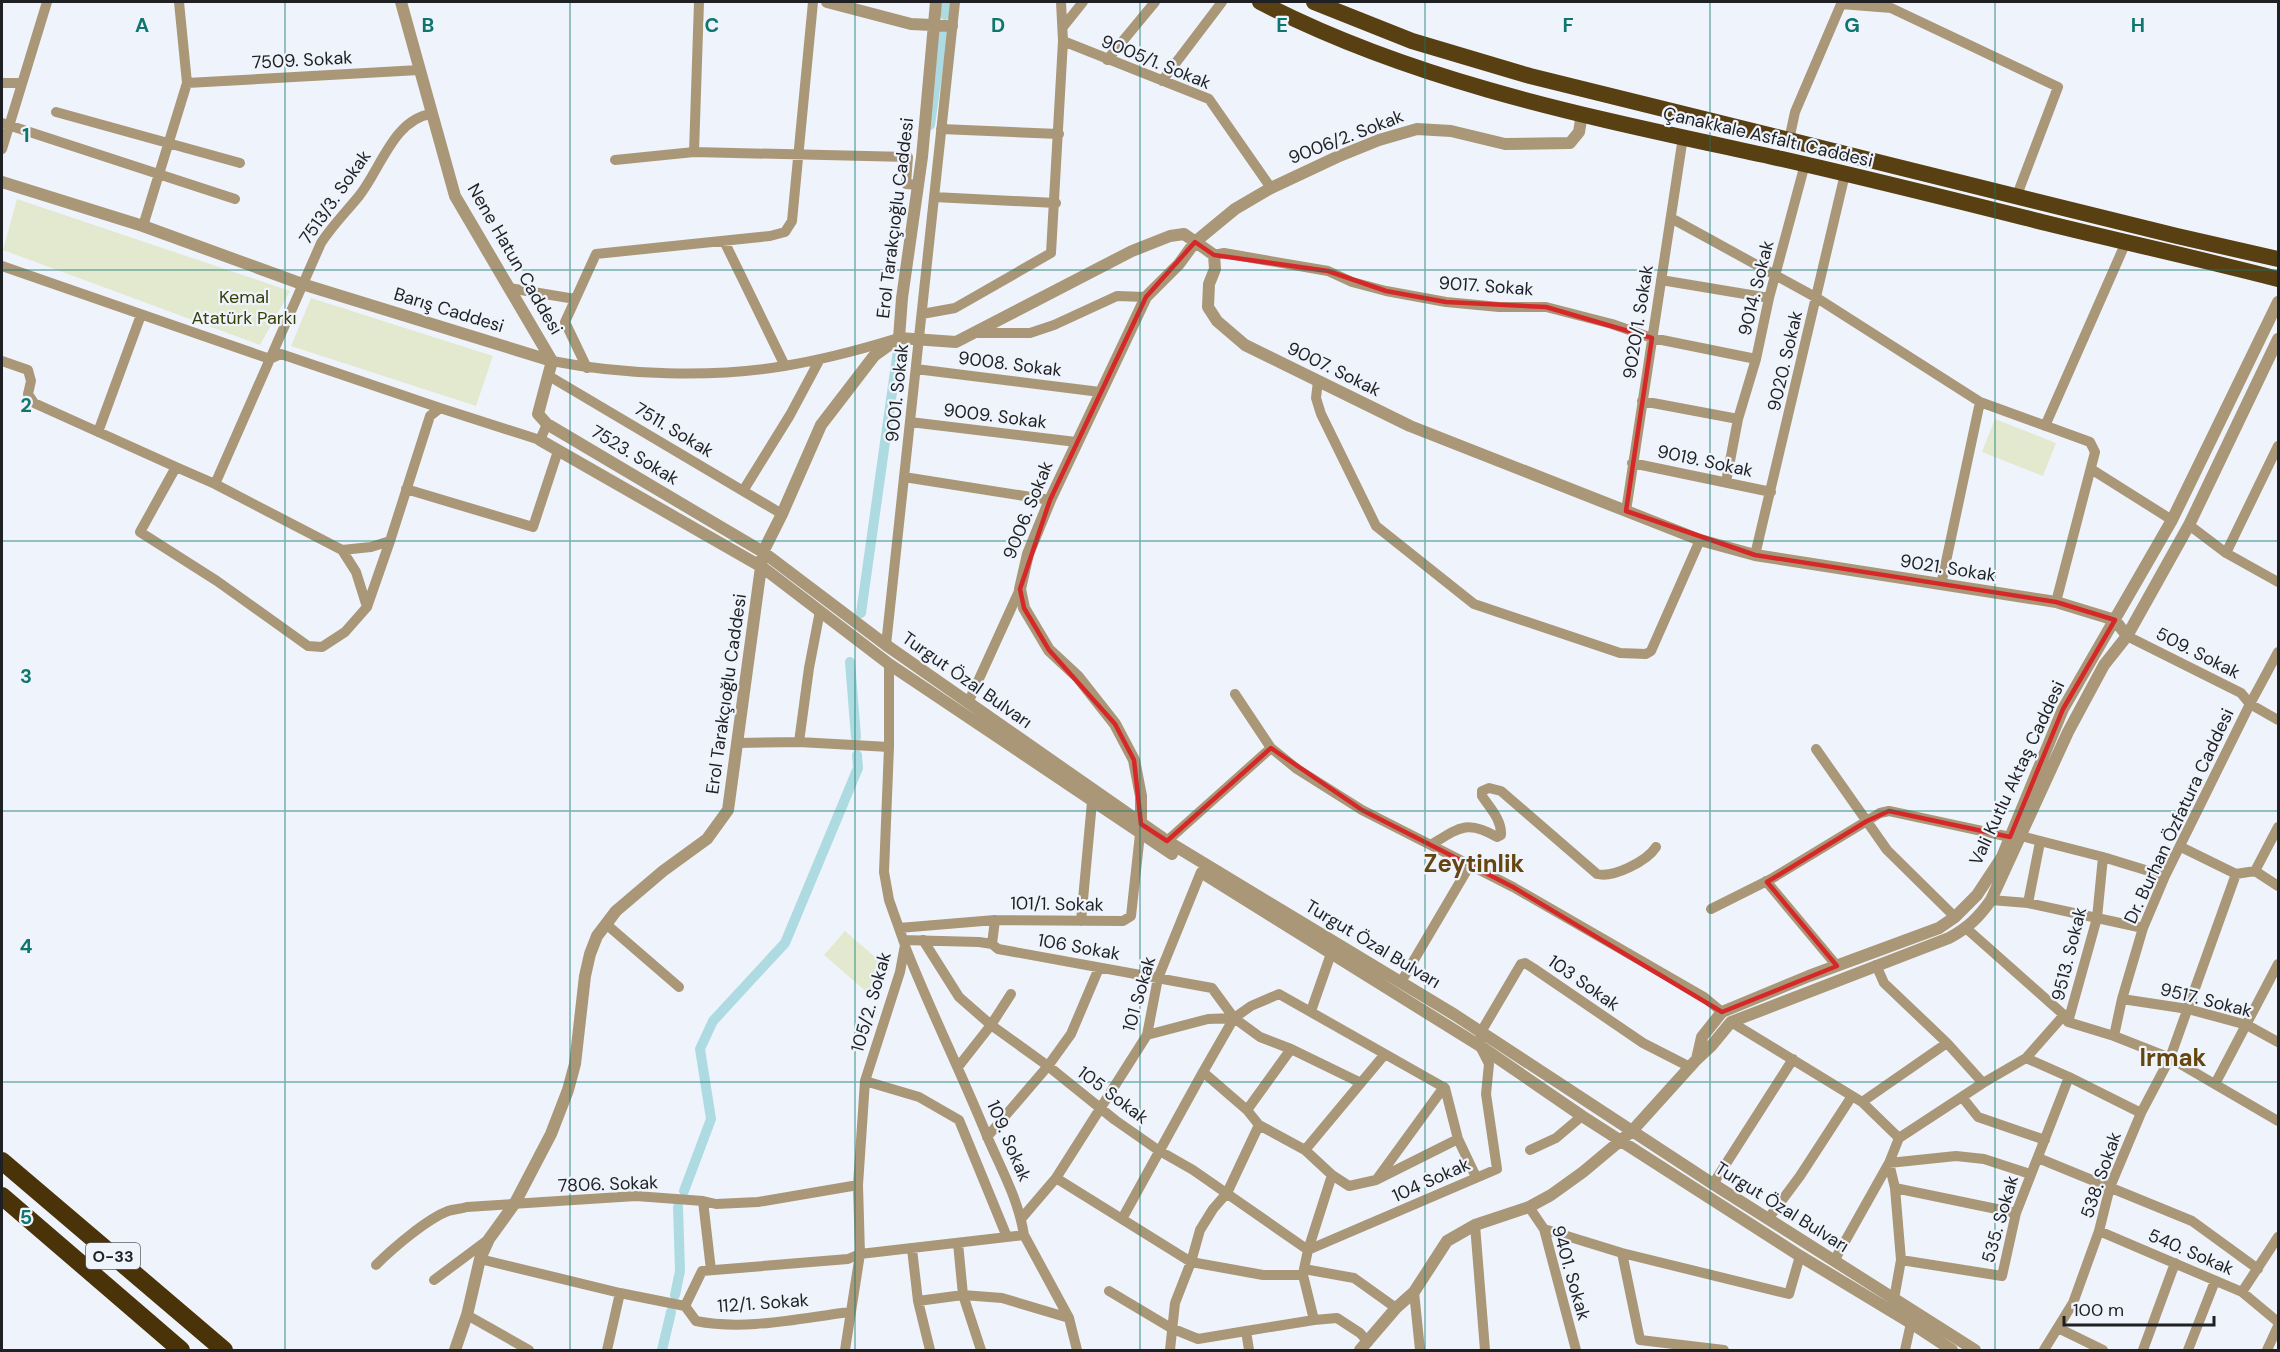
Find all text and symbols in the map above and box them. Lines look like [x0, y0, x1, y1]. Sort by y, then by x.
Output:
text: A [135, 12, 149, 38]
text: B [422, 12, 434, 38]
text: C [705, 12, 719, 38]
text: D [991, 12, 1005, 38]
text: E [1276, 12, 1288, 38]
text: F [1562, 12, 1574, 38]
text: G [1844, 12, 1860, 38]
text: H [2131, 12, 2145, 38]
street label: 9005/1. Sokak [1098, 29, 1214, 95]
street label: 7509. Sokak [251, 45, 353, 75]
street label: Çanakkale Asfaltı Caddesi [1661, 101, 1875, 173]
street label: 9006/2. Sokak [1285, 104, 1407, 170]
street label: Erol Tarakçıoğlu Caddesi [871, 116, 919, 320]
text: 1 [22, 122, 30, 148]
street label: 7513/3. Sokak [294, 145, 376, 249]
street label: Nene Hatun Caddesi [462, 179, 568, 339]
street label: 9014. Sokak [1733, 238, 1779, 338]
street label: 9020/1. Sokak [1617, 263, 1659, 381]
street label: 9017. Sokak [1438, 271, 1534, 301]
street label: Barış Caddesi [391, 282, 507, 338]
park label: Kemal Atatürk Parkı [191, 285, 297, 330]
street label: 9020. Sokak [1762, 308, 1808, 414]
street label: 9007. Sokak [1283, 336, 1385, 402]
street label: 9001. Sokak [880, 343, 914, 443]
street label: 9008. Sokak [957, 346, 1063, 382]
text: 2 [20, 392, 32, 418]
street label: 7511. Sokak [630, 397, 718, 463]
street label: 9009. Sokak [942, 398, 1048, 434]
street label: 7523. Sokak [587, 419, 683, 491]
street label: 9019. Sokak [1655, 439, 1755, 483]
street label: 9006. Sokak [997, 457, 1059, 563]
street label: 9021. Sokak [1898, 549, 1998, 587]
street label: Erol Tarakçıoğlu Caddesi [700, 592, 752, 796]
street label: 509. Sokak [2152, 622, 2244, 684]
street label: Turgut Özal Bulvarı [897, 626, 1037, 734]
text: 3 [20, 663, 32, 689]
street label: Vali Kutlu Aktaş Caddesi [1964, 677, 2070, 869]
street label: Dr. Burhan Özfatura Caddesi [2119, 705, 2239, 927]
district label: Zeytinlik [1424, 848, 1525, 879]
street label: 101/1. Sokak [1010, 891, 1104, 917]
street label: Turgut Özal Bulvarı [1301, 894, 1445, 994]
street label: 9513. Sokak [2046, 905, 2092, 1003]
street label: 106 Sokak [1036, 928, 1122, 966]
text: 4 [20, 933, 33, 959]
street label: 105/2. Sokak [845, 949, 897, 1055]
street label: 103 Sokak [1543, 950, 1625, 1016]
street label: 101 Sokak [1117, 954, 1161, 1034]
street label: 9517. Sokak [2158, 977, 2254, 1023]
district label: Irmak [2140, 1042, 2207, 1073]
street label: 105 Sokak [1073, 1061, 1153, 1129]
street label: 109. Sokak [981, 1097, 1037, 1185]
street label: 538. Sokak [2075, 1129, 2127, 1221]
street label: 104 Sokak [1388, 1152, 1474, 1208]
street label: Turgut Özal Bulvarı [1711, 1156, 1853, 1258]
street label: 7806. Sokak [557, 1170, 659, 1198]
street label: 535. Sokak [1976, 1172, 2024, 1266]
text: 5 [20, 1204, 32, 1230]
street label: 9401. Sokak [1546, 1223, 1596, 1323]
street label: 540. Sokak [2145, 1223, 2237, 1281]
road number: O-33 [86, 1243, 140, 1269]
street label: 112/1. Sokak [716, 1288, 810, 1318]
scale bar [2064, 1289, 2214, 1327]
text: 100 m [2073, 1298, 2124, 1322]

